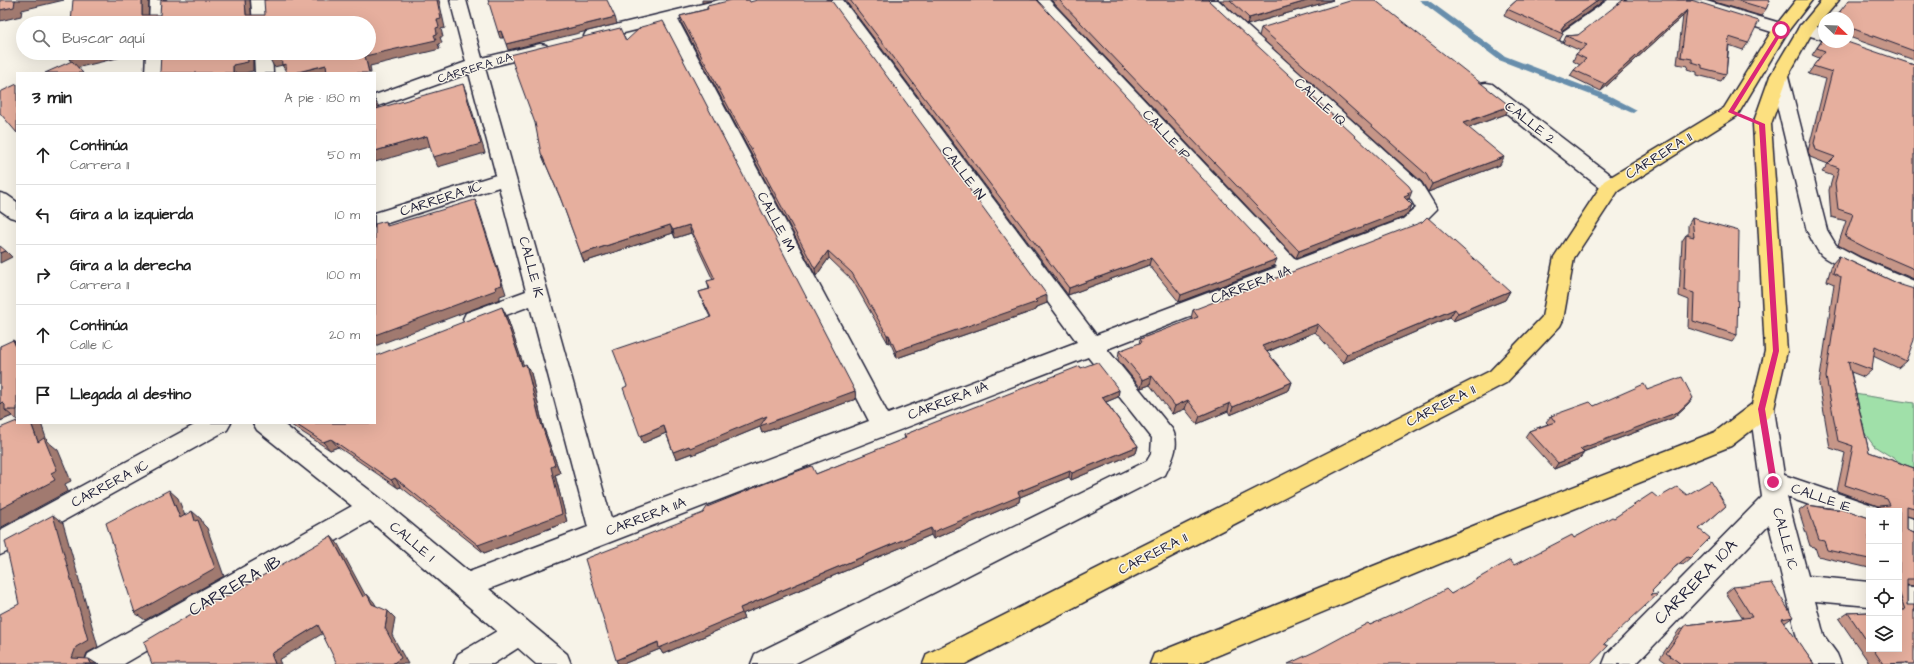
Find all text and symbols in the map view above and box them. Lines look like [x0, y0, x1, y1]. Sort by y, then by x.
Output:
north arrow [1818, 12, 1854, 48]
search box [16, 16, 376, 60]
route start [1772, 21, 1790, 39]
icon: search [30, 27, 52, 49]
text: Buscar aquí [62, 28, 144, 49]
street label: CARRERA 12A [435, 48, 515, 87]
street label: CALLE 1Q [1290, 73, 1350, 131]
text: 3 min [32, 86, 72, 110]
text: A pie · 180 m [284, 89, 360, 107]
street label: CALLE 2 [1500, 97, 1560, 149]
street label: CALLE 1P [1137, 105, 1195, 165]
street label: CARRERA 11 [1622, 127, 1696, 184]
text: Continúa [70, 135, 128, 156]
street label: CALLE 1N [936, 142, 990, 204]
icon: ahead [32, 144, 54, 166]
text: 50 m [327, 146, 360, 164]
text: Carrera 11 [70, 156, 130, 174]
street label: CARRERA 11C [397, 176, 485, 222]
street label: CALLE 1M [752, 188, 800, 256]
icon: left [32, 204, 54, 226]
text: Gira a la izquierda [70, 204, 193, 225]
text: 10 m [335, 206, 360, 224]
street label: CALLE 1K [513, 234, 549, 300]
text: Gira a la derecha [70, 255, 191, 276]
street label: CARRERA 11A [1208, 261, 1294, 309]
icon: right [32, 264, 54, 286]
text: 100 m [327, 266, 360, 284]
text: Carrera 11 [70, 276, 130, 294]
text: Continúa [70, 315, 128, 336]
icon: ahead [32, 324, 54, 346]
text: 20 m [329, 326, 360, 344]
text: Calle 1C [70, 336, 113, 354]
street label: CARRERA 11A [905, 377, 991, 425]
street label: CARRERA 11 [1403, 380, 1479, 432]
icon: arrive [32, 384, 54, 406]
text: Llegada al destino [70, 384, 191, 405]
street label: CARRERA 11C [68, 455, 152, 513]
route end [1764, 473, 1782, 491]
street label: CALLE 1E [1788, 478, 1854, 518]
street label: CARRERA 11A [603, 493, 689, 541]
street label: CALLE 1C [1767, 506, 1803, 573]
map controls [1866, 508, 1902, 652]
button: + [1866, 508, 1902, 544]
street label: CALLE 1 [385, 517, 439, 567]
street label: CARRERA 11 [1115, 528, 1191, 580]
street label: CARRERA 10A [1649, 534, 1743, 630]
button: − [1866, 544, 1902, 580]
street label: CARRERA 11B [184, 550, 286, 622]
button: locate [1866, 580, 1902, 616]
button: layers [1866, 616, 1902, 652]

